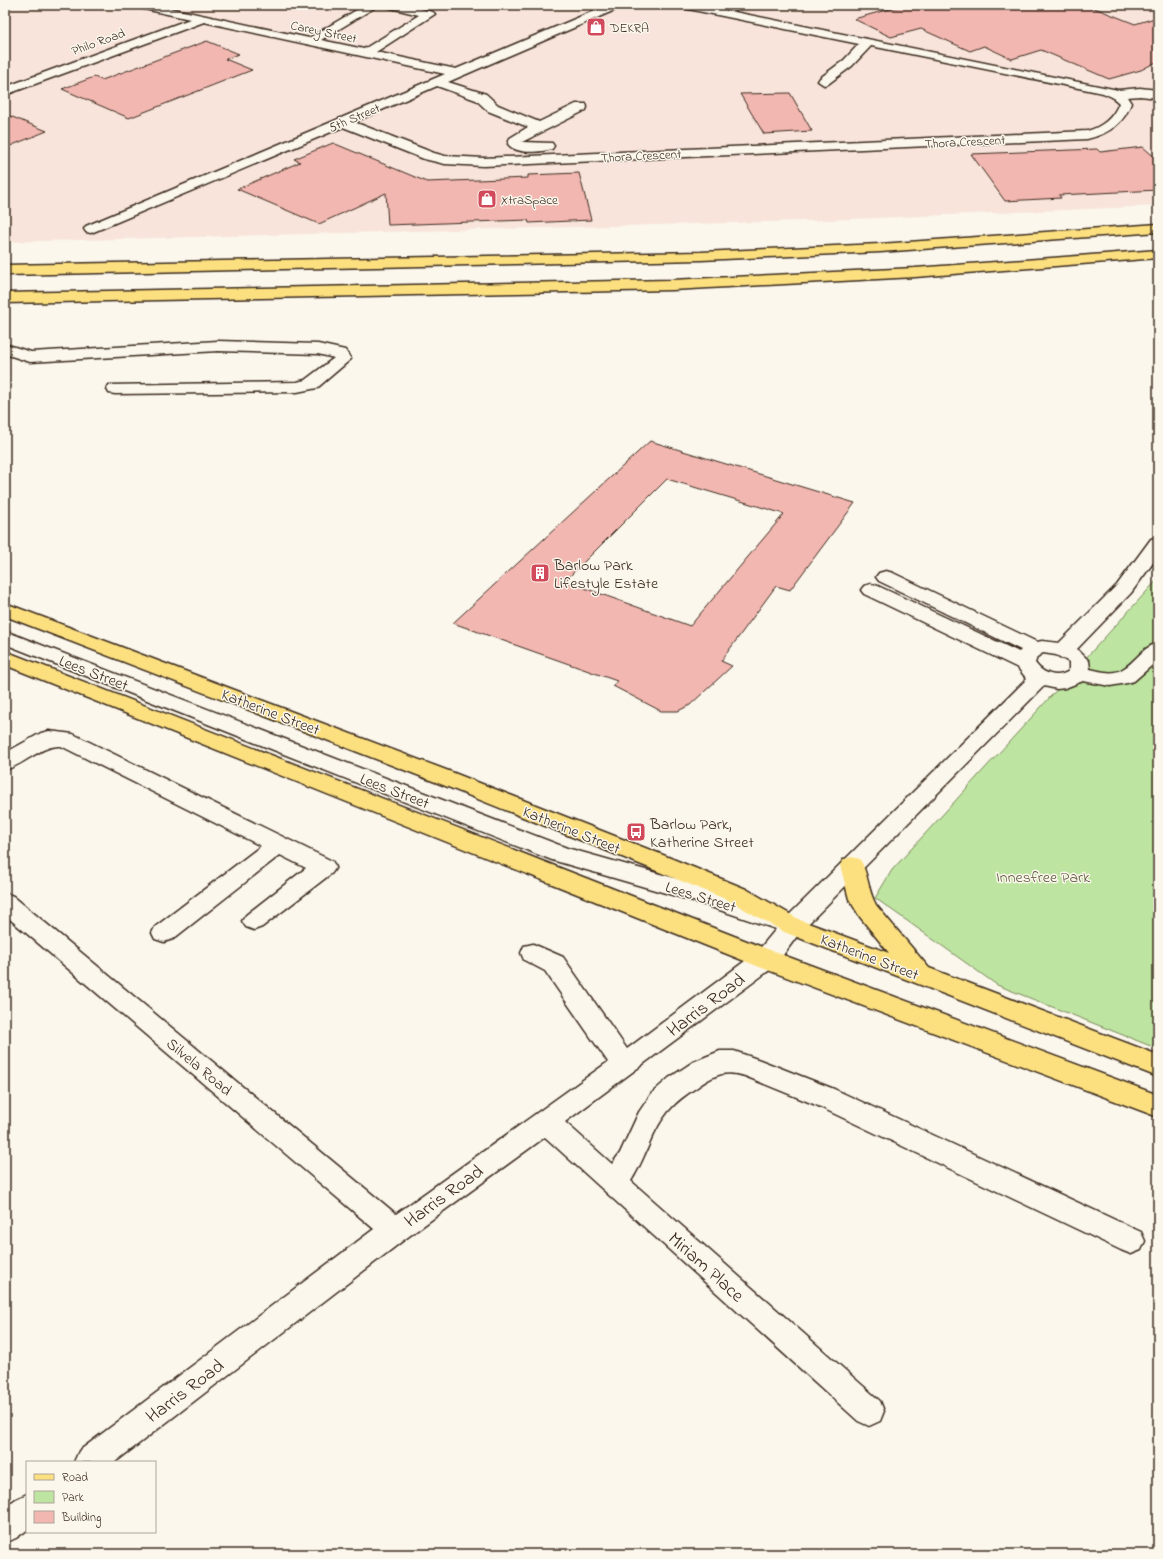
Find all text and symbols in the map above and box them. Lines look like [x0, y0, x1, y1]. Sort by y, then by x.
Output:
street label: Carey Street [289, 16, 359, 50]
shop icon: DEKRA [585, 16, 607, 38]
place label: DEKRA [609, 19, 649, 38]
street label: Philo Road [69, 24, 129, 61]
street label: 5th Street [326, 99, 384, 138]
street label: Thora Crescent [924, 131, 1006, 154]
street label: Thora Crescent [600, 145, 682, 168]
shop icon: XtraSpace [476, 188, 498, 210]
place label: XtraSpace [501, 191, 558, 210]
place label: Barlow Park Lifestyle Estate [553, 554, 659, 596]
building icon: Barlow Park Lifestyle Estate [529, 562, 551, 584]
street label: Lees Street [55, 650, 132, 698]
street label: Katherine Street [218, 683, 324, 743]
street label: Lees Street [356, 768, 433, 816]
street label: Katherine Street [519, 800, 624, 862]
place label: Barlow Park, Katherine Street [649, 813, 754, 855]
bus stop icon: Barlow Park, Katherine Street [625, 821, 647, 843]
park label: Innesfree Park [996, 866, 1091, 890]
street label: Lees Street [662, 876, 739, 920]
street label: Katherine Street [817, 928, 923, 988]
street label: Harris Road [662, 967, 752, 1045]
street label: Silvela Road [160, 1033, 237, 1102]
street label: Harris Road [399, 1159, 490, 1235]
street label: Miriam Place [661, 1226, 750, 1310]
street label: Harris Road [141, 1353, 231, 1431]
legend [26, 1461, 156, 1533]
text: Road [62, 1469, 88, 1487]
text: Park [62, 1489, 84, 1507]
text: Building [61, 1509, 101, 1528]

